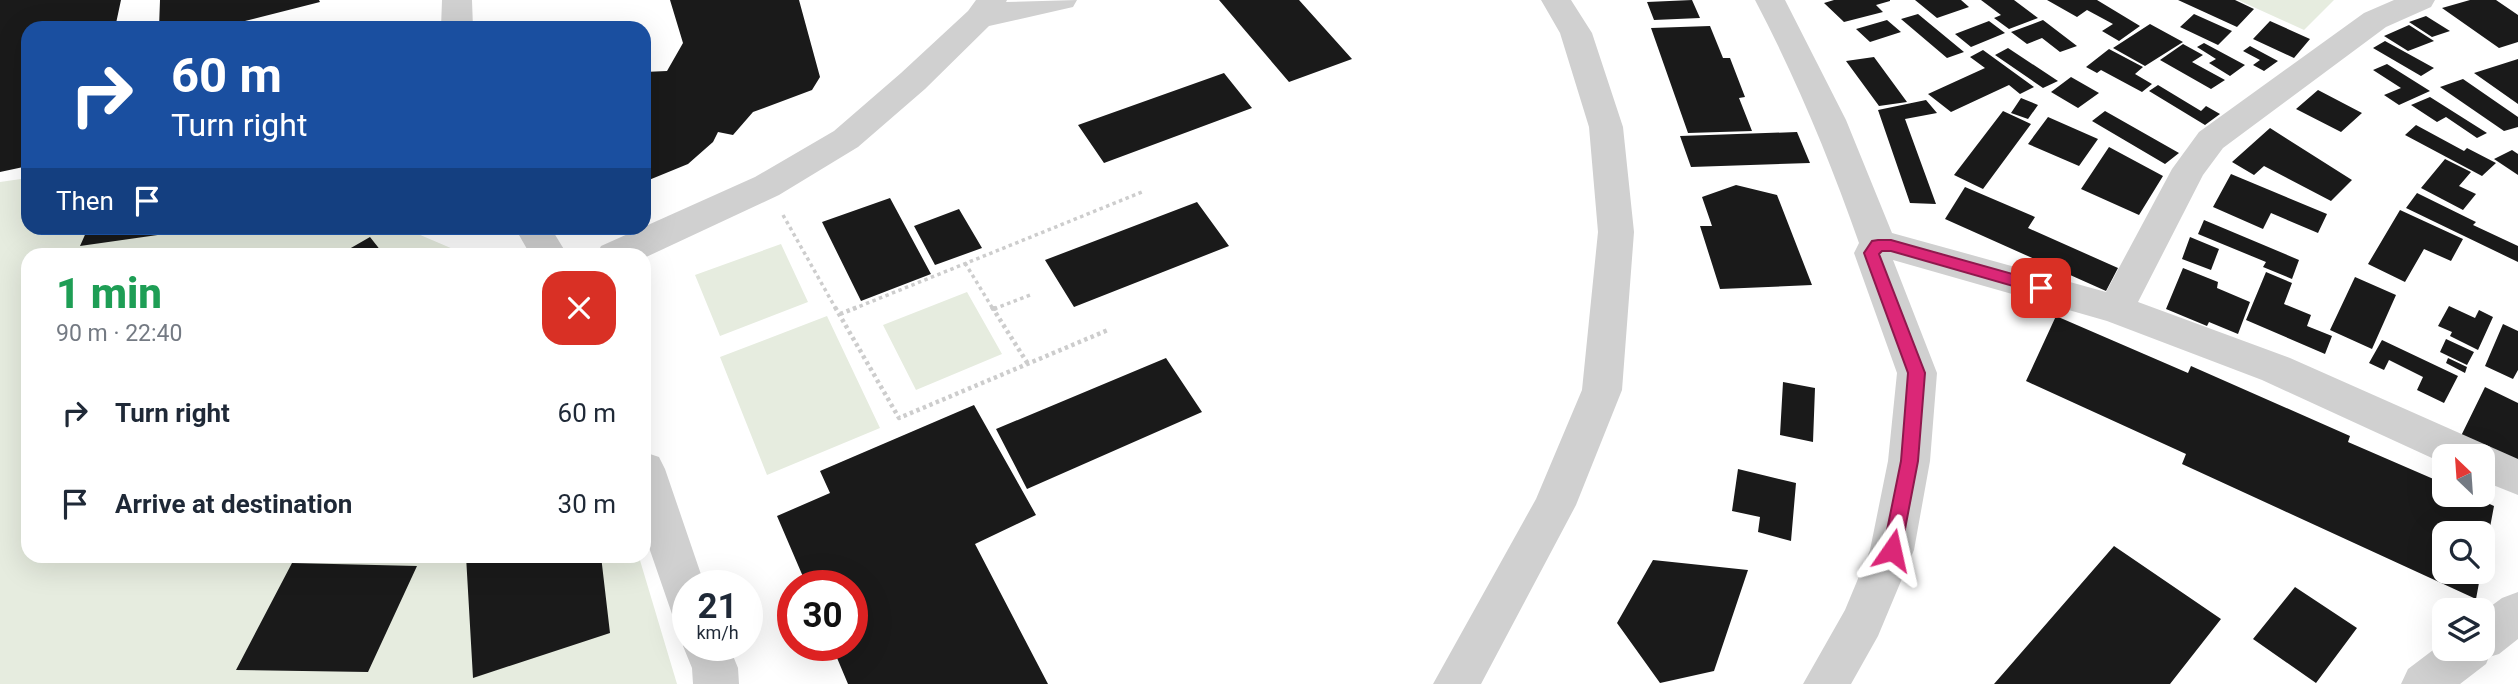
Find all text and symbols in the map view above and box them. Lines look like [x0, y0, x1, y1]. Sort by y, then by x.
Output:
text: 60 m [171, 47, 282, 104]
icon: right [56, 49, 147, 140]
text: Turn right [171, 106, 307, 144]
icon: arrive [128, 182, 166, 220]
text: Then [56, 186, 114, 216]
pin [2011, 258, 2071, 318]
text: 1 min [56, 269, 162, 318]
icon: arrive [2022, 269, 2060, 307]
button: close [542, 271, 616, 345]
text: 90 m · 22:40 [56, 320, 182, 347]
icon: right [56, 394, 94, 432]
text: Turn right [115, 398, 230, 428]
text: 60 m [558, 398, 616, 428]
north arrow [2432, 444, 2496, 508]
map controls [2432, 444, 2495, 661]
icon: arrive [56, 485, 94, 523]
text: Arrive at destination [115, 489, 352, 519]
text: 30 m [558, 489, 616, 519]
position arrow [1855, 513, 1929, 587]
button: search [2432, 521, 2495, 584]
speed limit sign: 30 [777, 570, 868, 661]
text: 21 [697, 586, 738, 627]
button: layers [2432, 598, 2495, 661]
text: km/h [696, 622, 739, 643]

